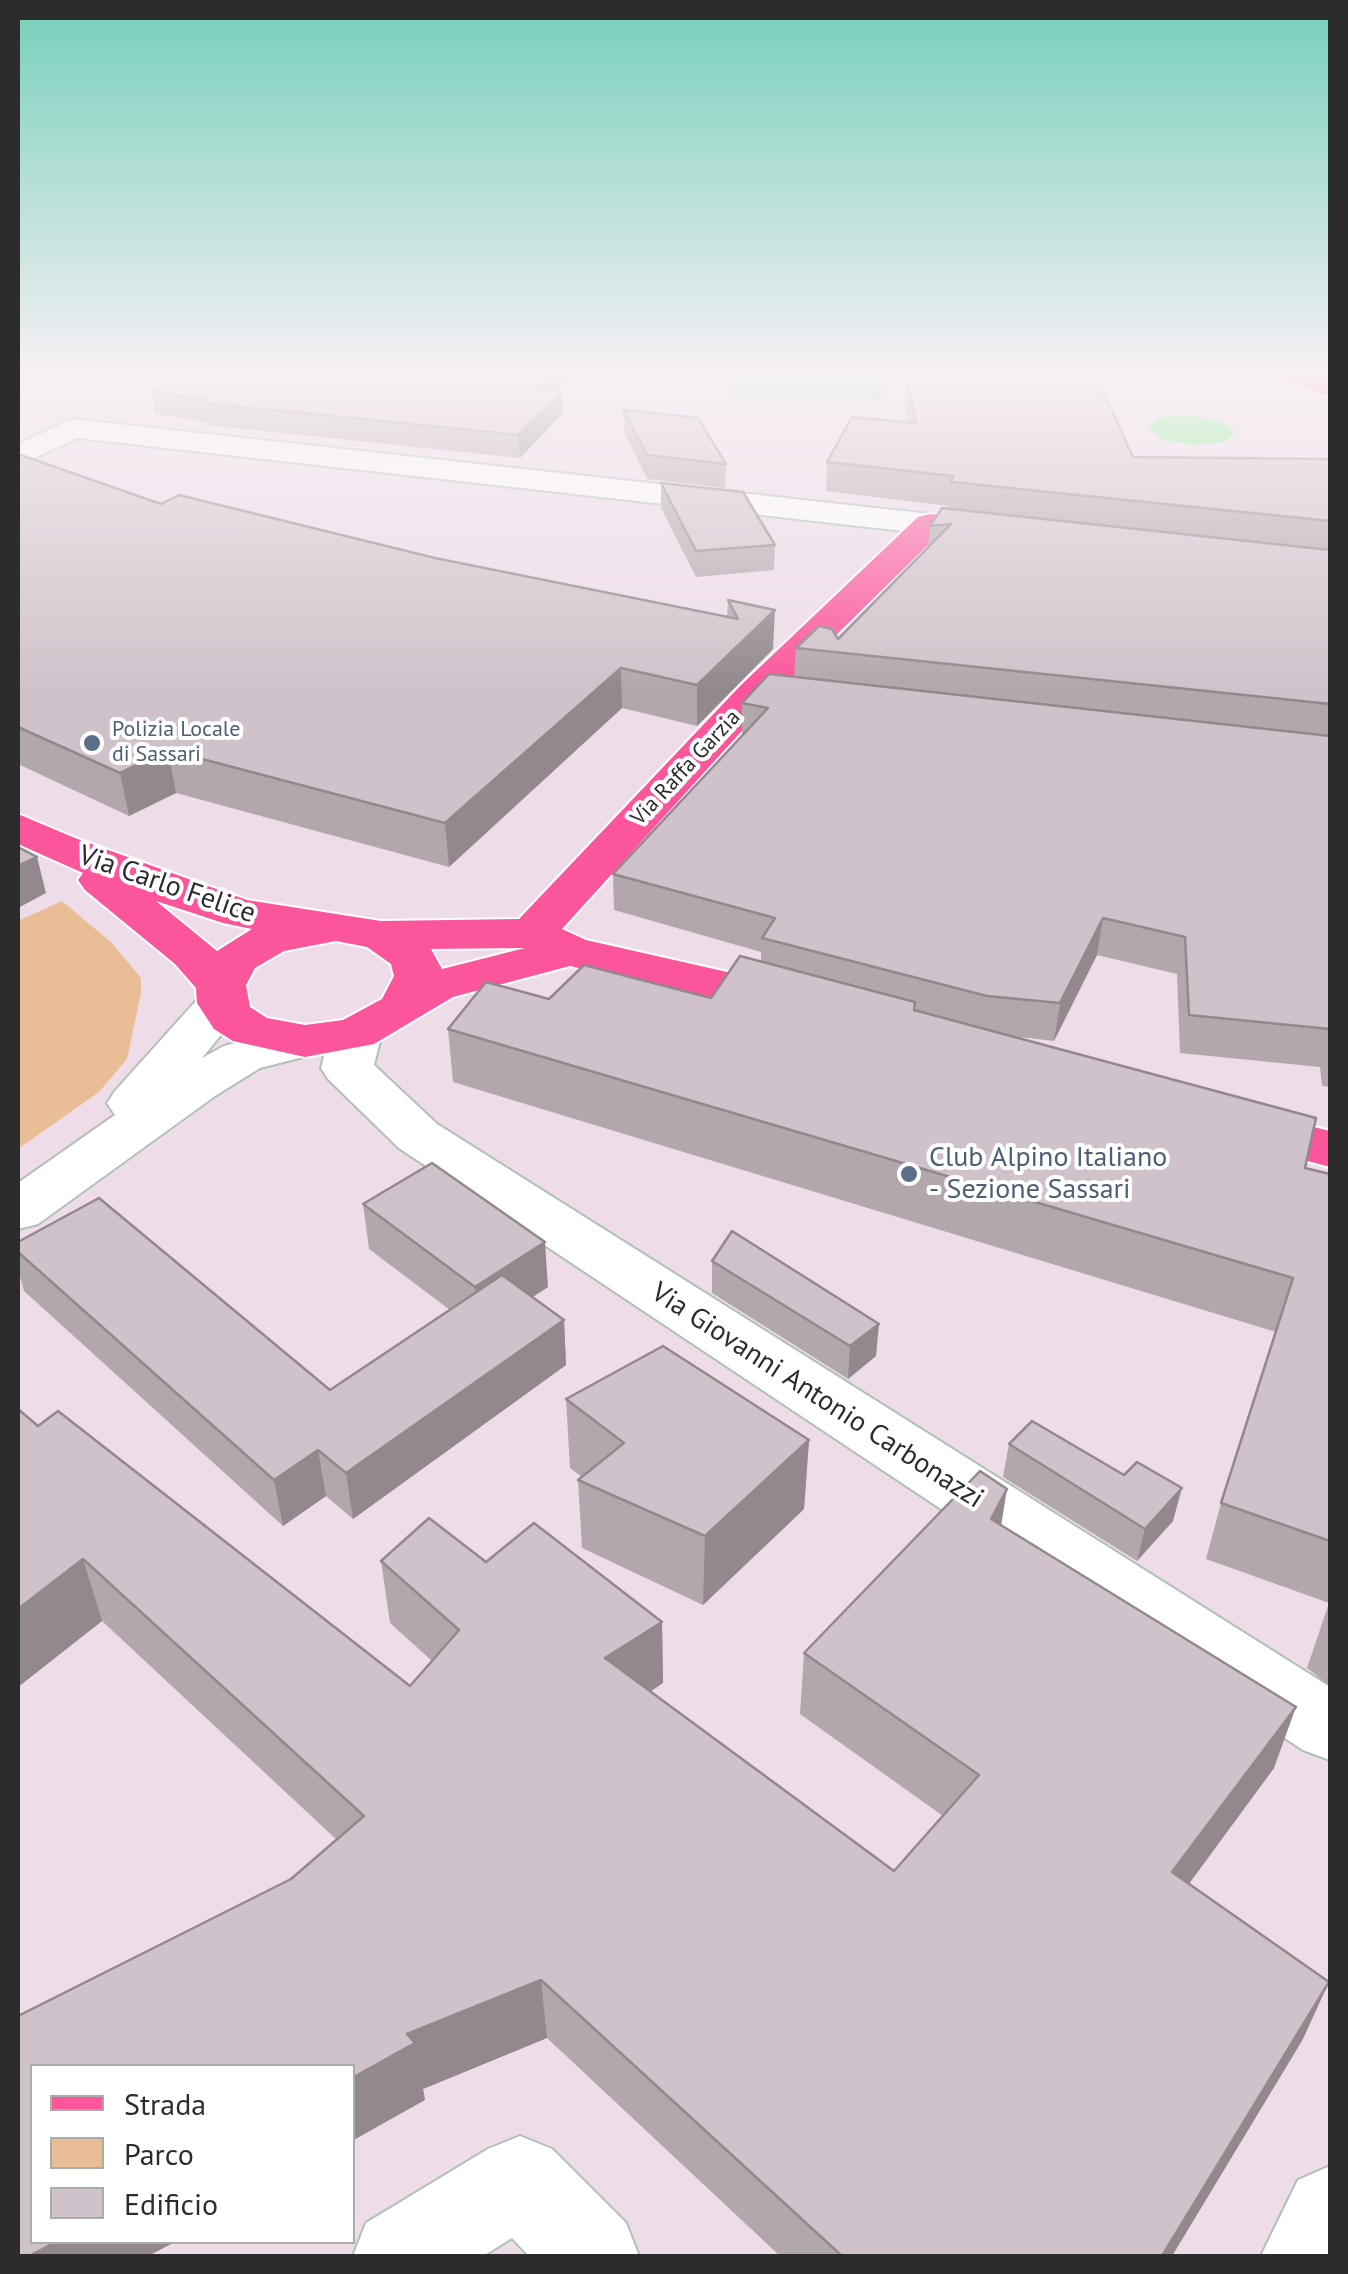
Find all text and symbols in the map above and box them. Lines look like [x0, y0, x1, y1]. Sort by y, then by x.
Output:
street label: Via Raffa Garzia [626, 705, 746, 831]
place label: Polizia Locale di Sassari [112, 717, 240, 768]
marker: Polizia Locale di Sassari [81, 732, 103, 754]
street label: Via Carlo Felice [74, 839, 260, 931]
place label: Club Alpino Italiano - Sezione Sassari [929, 1141, 1167, 1207]
marker: Club Alpino Italiano - Sezione Sassari [898, 1163, 920, 1185]
street label: Via Giovanni Antonio Carbonazzi [645, 1276, 989, 1516]
legend [30, 2064, 355, 2244]
text: Strada [124, 2084, 206, 2123]
text: Parco [124, 2134, 194, 2173]
text: Edificio [124, 2184, 218, 2223]

